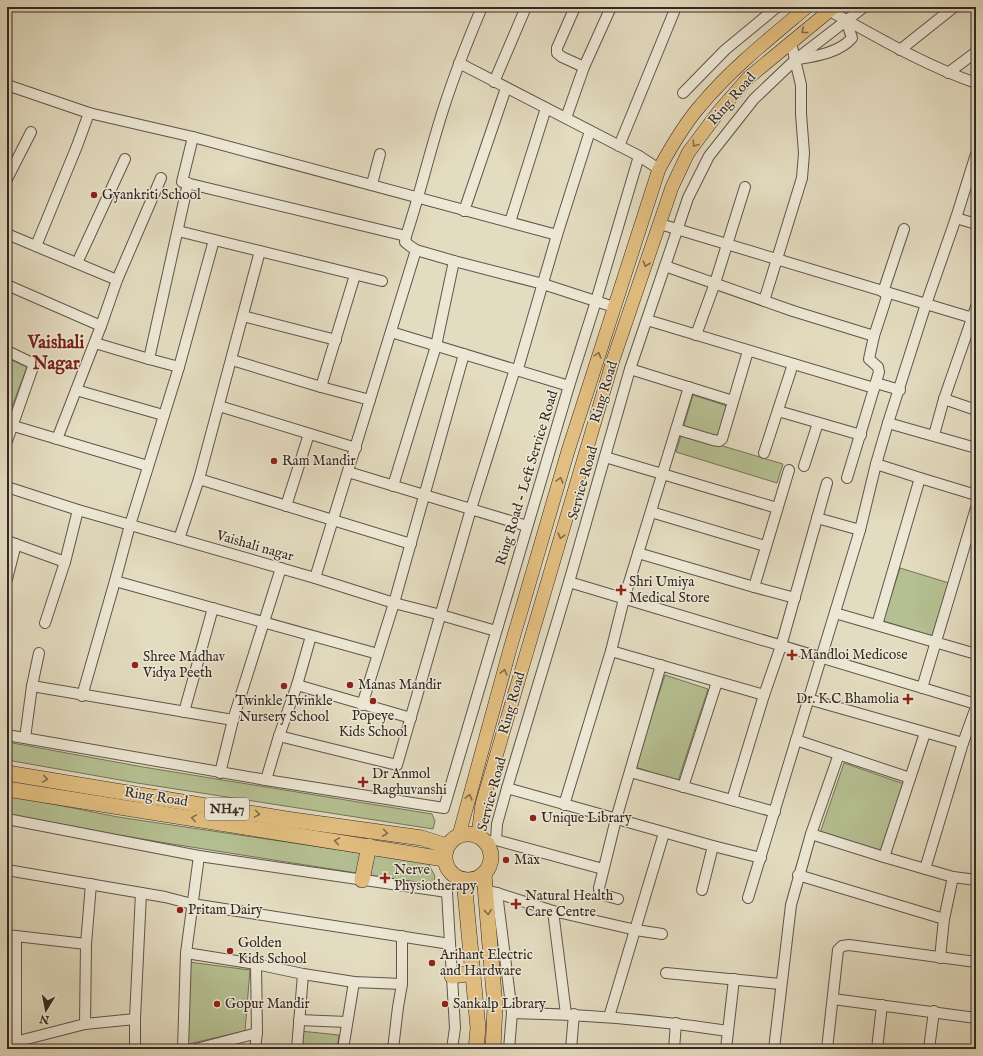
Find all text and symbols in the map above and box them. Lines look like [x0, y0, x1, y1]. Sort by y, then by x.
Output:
one-way arrow [801, 27, 808, 34]
street label: Ring Road [704, 69, 760, 129]
one-way arrow [692, 140, 699, 147]
place label: Gyankriti School [102, 186, 201, 204]
marker: Gyankriti School [89, 190, 99, 200]
one-way arrow [642, 261, 651, 268]
district label: Vaishali Nagar [27, 332, 85, 376]
one-way arrow [593, 352, 602, 359]
street label: Ring Road [586, 358, 622, 425]
street label: Ring Road - Left Service Road [492, 388, 562, 568]
street label: Service Road [564, 444, 602, 522]
place label: Ram Mandir [282, 452, 356, 470]
marker: Ram Mandir [269, 456, 279, 466]
one-way arrow [555, 476, 564, 483]
street label: Vaishali nagar [213, 526, 296, 566]
one-way arrow [557, 532, 566, 539]
place label: Shri Umiya Medical Store [629, 573, 710, 607]
marker: Shri Umiya Medical Store [616, 585, 626, 595]
place label: Mandloi Medicose [800, 646, 908, 664]
place label: Shree Madhav Vidya Peeth [142, 648, 226, 682]
marker: Mandloi Medicose [787, 650, 797, 660]
marker: Shree Madhav Vidya Peeth [130, 660, 140, 670]
one-way arrow [499, 668, 508, 675]
street label: Ring Road [495, 669, 530, 736]
place label: Manas Mandir [358, 676, 442, 694]
marker: Manas Mandir [345, 680, 355, 690]
marker: Twinkle Twinkle Nursery School [279, 681, 289, 691]
place label: Dr. K.C Bhamolia [796, 690, 900, 708]
place label: Twinkle Twinkle Nursery School [235, 692, 333, 726]
marker: Dr. K.C Bhamolia [902, 693, 914, 705]
marker: Popeye Kids School [368, 696, 378, 706]
place label: Popeye Kids School [339, 707, 408, 741]
street label: Service Road [473, 755, 511, 833]
place label: Dr Anmol Raghuvanshi [372, 765, 447, 799]
one-way arrow [42, 774, 49, 783]
marker: Dr Anmol Raghuvanshi [357, 776, 369, 788]
street label: Ring Road [123, 783, 190, 811]
one-way arrow [465, 794, 473, 800]
road number: NH47 [205, 798, 249, 820]
one-way arrow [254, 809, 260, 818]
place label: Unique Library [541, 809, 632, 827]
marker: Unique Library [528, 813, 538, 823]
one-way arrow [191, 815, 197, 823]
one-way arrow [382, 828, 388, 837]
one-way arrow [333, 837, 340, 846]
place label: Max [514, 851, 540, 869]
marker: Max [501, 855, 511, 865]
place label: Nerve Physiotherapy [394, 861, 477, 895]
marker: Nerve Physiotherapy [379, 872, 391, 884]
place label: Natural Health Care Centre [525, 887, 614, 921]
marker: Natural Health Care Centre [510, 898, 522, 910]
place label: Pritam Dairy [188, 901, 263, 919]
marker: Pritam Dairy [175, 905, 185, 915]
one-way arrow [483, 909, 492, 915]
place label: Golden Kids School [238, 934, 307, 968]
marker: Golden Kids School [225, 946, 235, 956]
place label: Arihant Electric and Hardware [439, 946, 533, 980]
marker: Arihant Electric and Hardware [427, 958, 437, 968]
north arrow [26, 990, 66, 1030]
place label: Gopur Mandir [225, 995, 310, 1013]
place label: Sankalp Library [453, 995, 546, 1013]
marker: Gopur Mandir [212, 999, 222, 1009]
marker: Sankalp Library [440, 999, 450, 1009]
text: N [38, 1011, 51, 1027]

